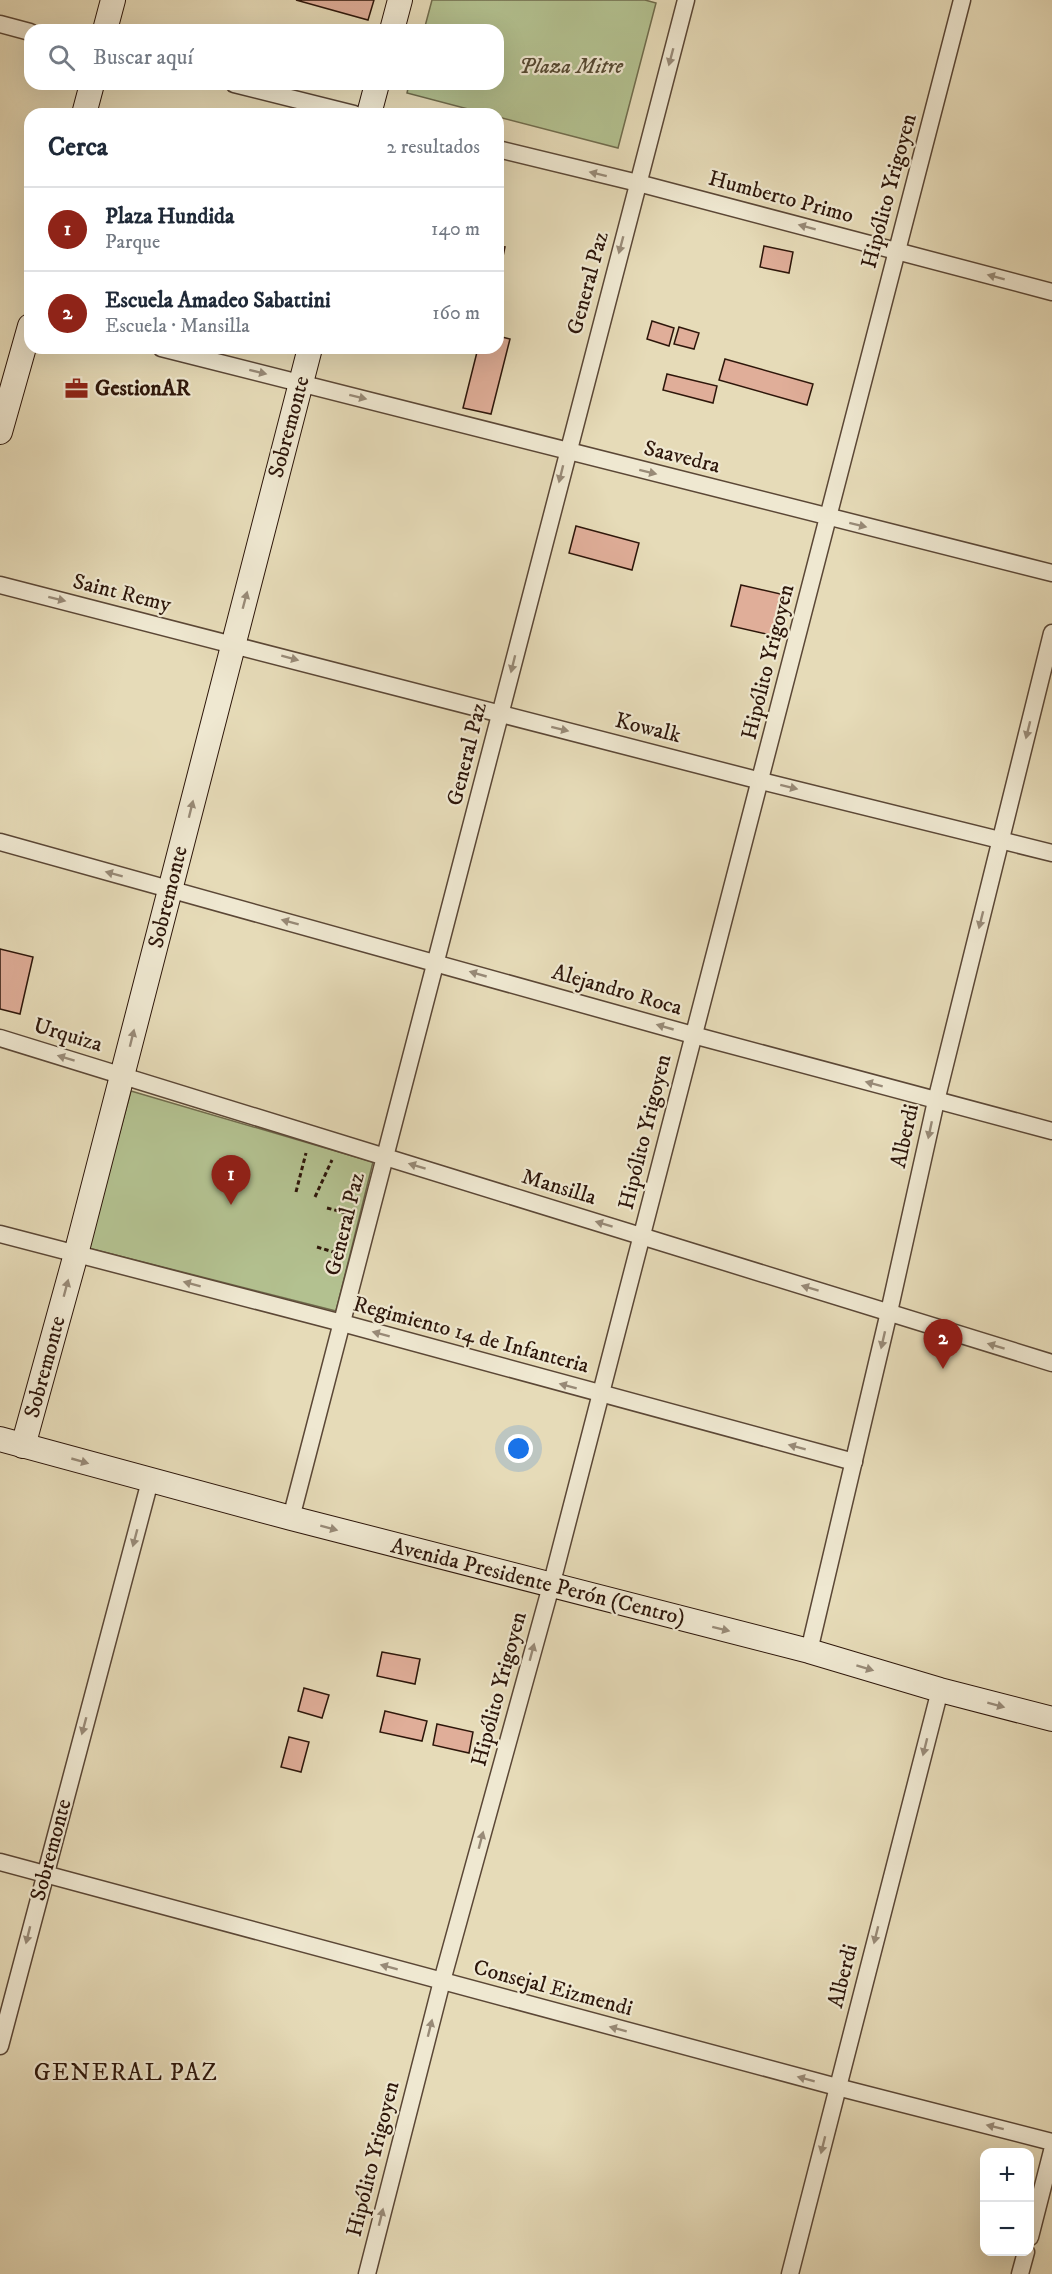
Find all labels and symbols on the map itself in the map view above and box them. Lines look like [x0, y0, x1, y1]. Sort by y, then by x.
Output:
one-way arrow [665, 47, 675, 66]
park label: Plaza Mitre [519, 53, 624, 80]
street label: Hipólito Yrigoyen [855, 110, 923, 271]
street label: Humberto Primo [706, 165, 856, 229]
one-way arrow [589, 168, 607, 178]
one-way arrow [798, 222, 816, 232]
street label: General Paz [561, 228, 615, 337]
one-way arrow [616, 236, 626, 254]
one-way arrow [986, 272, 1005, 282]
one-way arrow [249, 368, 267, 378]
street label: Sobremonte [262, 373, 316, 481]
office icon: GestionAR [64, 375, 90, 401]
place label: GestionAR [95, 375, 191, 402]
one-way arrow [348, 393, 367, 403]
street label: Saavedra [641, 435, 723, 480]
one-way arrow [556, 466, 565, 484]
one-way arrow [639, 467, 657, 477]
one-way arrow [848, 521, 867, 531]
street label: Saint Remy [70, 568, 174, 618]
street label: Hipólito Yrigoyen [736, 581, 800, 743]
one-way arrow [240, 591, 250, 609]
one-way arrow [48, 595, 66, 605]
one-way arrow [281, 654, 299, 664]
one-way arrow [508, 654, 518, 673]
street label: General Paz [441, 699, 493, 808]
street label: Kowalk [612, 707, 684, 749]
one-way arrow [1022, 721, 1032, 740]
one-way arrow [551, 725, 569, 734]
one-way arrow [780, 783, 798, 793]
one-way arrow [186, 800, 196, 818]
street label: Sobremonte [142, 843, 194, 951]
one-way arrow [105, 868, 123, 878]
one-way arrow [976, 911, 985, 929]
one-way arrow [281, 917, 299, 926]
street label: Alejandro Roca [549, 959, 686, 1022]
one-way arrow [469, 969, 487, 978]
street label: Urquiza [30, 1012, 106, 1058]
one-way arrow [656, 1022, 674, 1031]
one-way arrow [127, 1029, 137, 1048]
street label: Hipólito Yrigoyen [613, 1051, 677, 1213]
one-way arrow [57, 1053, 75, 1062]
one-way arrow [865, 1079, 883, 1088]
street label: Alberdi [885, 1102, 925, 1170]
one-way arrow [924, 1120, 934, 1139]
pin: 1 [212, 1156, 250, 1205]
one-way arrow [408, 1161, 426, 1170]
street label: Mansilla [518, 1163, 600, 1211]
street label: General Paz [319, 1169, 371, 1278]
one-way arrow [595, 1219, 613, 1228]
one-way arrow [62, 1279, 72, 1297]
one-way arrow [183, 1279, 201, 1289]
one-way arrow [801, 1283, 819, 1292]
street label: Regimiento 14 de Infanteria [350, 1291, 593, 1380]
street label: Sobremonte [18, 1313, 72, 1421]
pin: 2 [924, 1320, 962, 1369]
one-way arrow [371, 1329, 389, 1338]
one-way arrow [877, 1331, 887, 1350]
one-way arrow [987, 1340, 1005, 1350]
one-way arrow [559, 1380, 578, 1390]
your location [504, 1434, 533, 1463]
one-way arrow [788, 1442, 806, 1451]
one-way arrow [70, 1457, 89, 1467]
one-way arrow [320, 1524, 338, 1533]
one-way arrow [129, 1528, 139, 1547]
street label: Avenida Presidente Perón (Centro) [388, 1532, 688, 1632]
street label: Hipólito Yrigoyen [465, 1608, 533, 1769]
one-way arrow [712, 1624, 730, 1634]
one-way arrow [528, 1643, 537, 1661]
one-way arrow [856, 1664, 874, 1673]
one-way arrow [987, 1700, 1005, 1710]
one-way arrow [79, 1717, 88, 1735]
one-way arrow [920, 1738, 929, 1756]
street label: Sobremonte [24, 1796, 78, 1904]
one-way arrow [476, 1831, 486, 1849]
one-way arrow [23, 1925, 33, 1944]
one-way arrow [871, 1926, 881, 1945]
street label: Alberdi [822, 1941, 864, 2011]
street label: Consejal Eizmendi [470, 1954, 636, 2022]
one-way arrow [380, 1962, 398, 1971]
one-way arrow [425, 2019, 435, 2038]
one-way arrow [609, 2023, 627, 2033]
district label: GENERAL PAZ [34, 2058, 218, 2088]
one-way arrow [797, 2074, 815, 2083]
street label: Hipólito Yrigoyen [341, 2078, 405, 2240]
one-way arrow [986, 2122, 1004, 2132]
one-way arrow [817, 2135, 827, 2154]
one-way arrow [377, 2208, 387, 2226]

